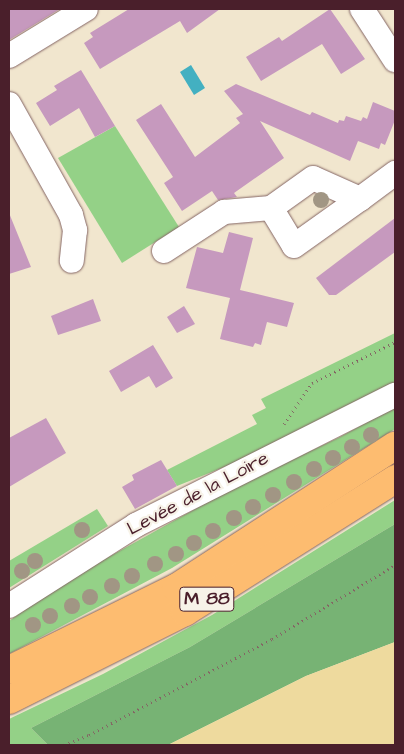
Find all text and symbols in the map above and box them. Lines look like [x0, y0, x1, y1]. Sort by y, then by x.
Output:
street label: Levée de la Loire [123, 447, 273, 541]
road number: M 88 [178, 584, 236, 614]

